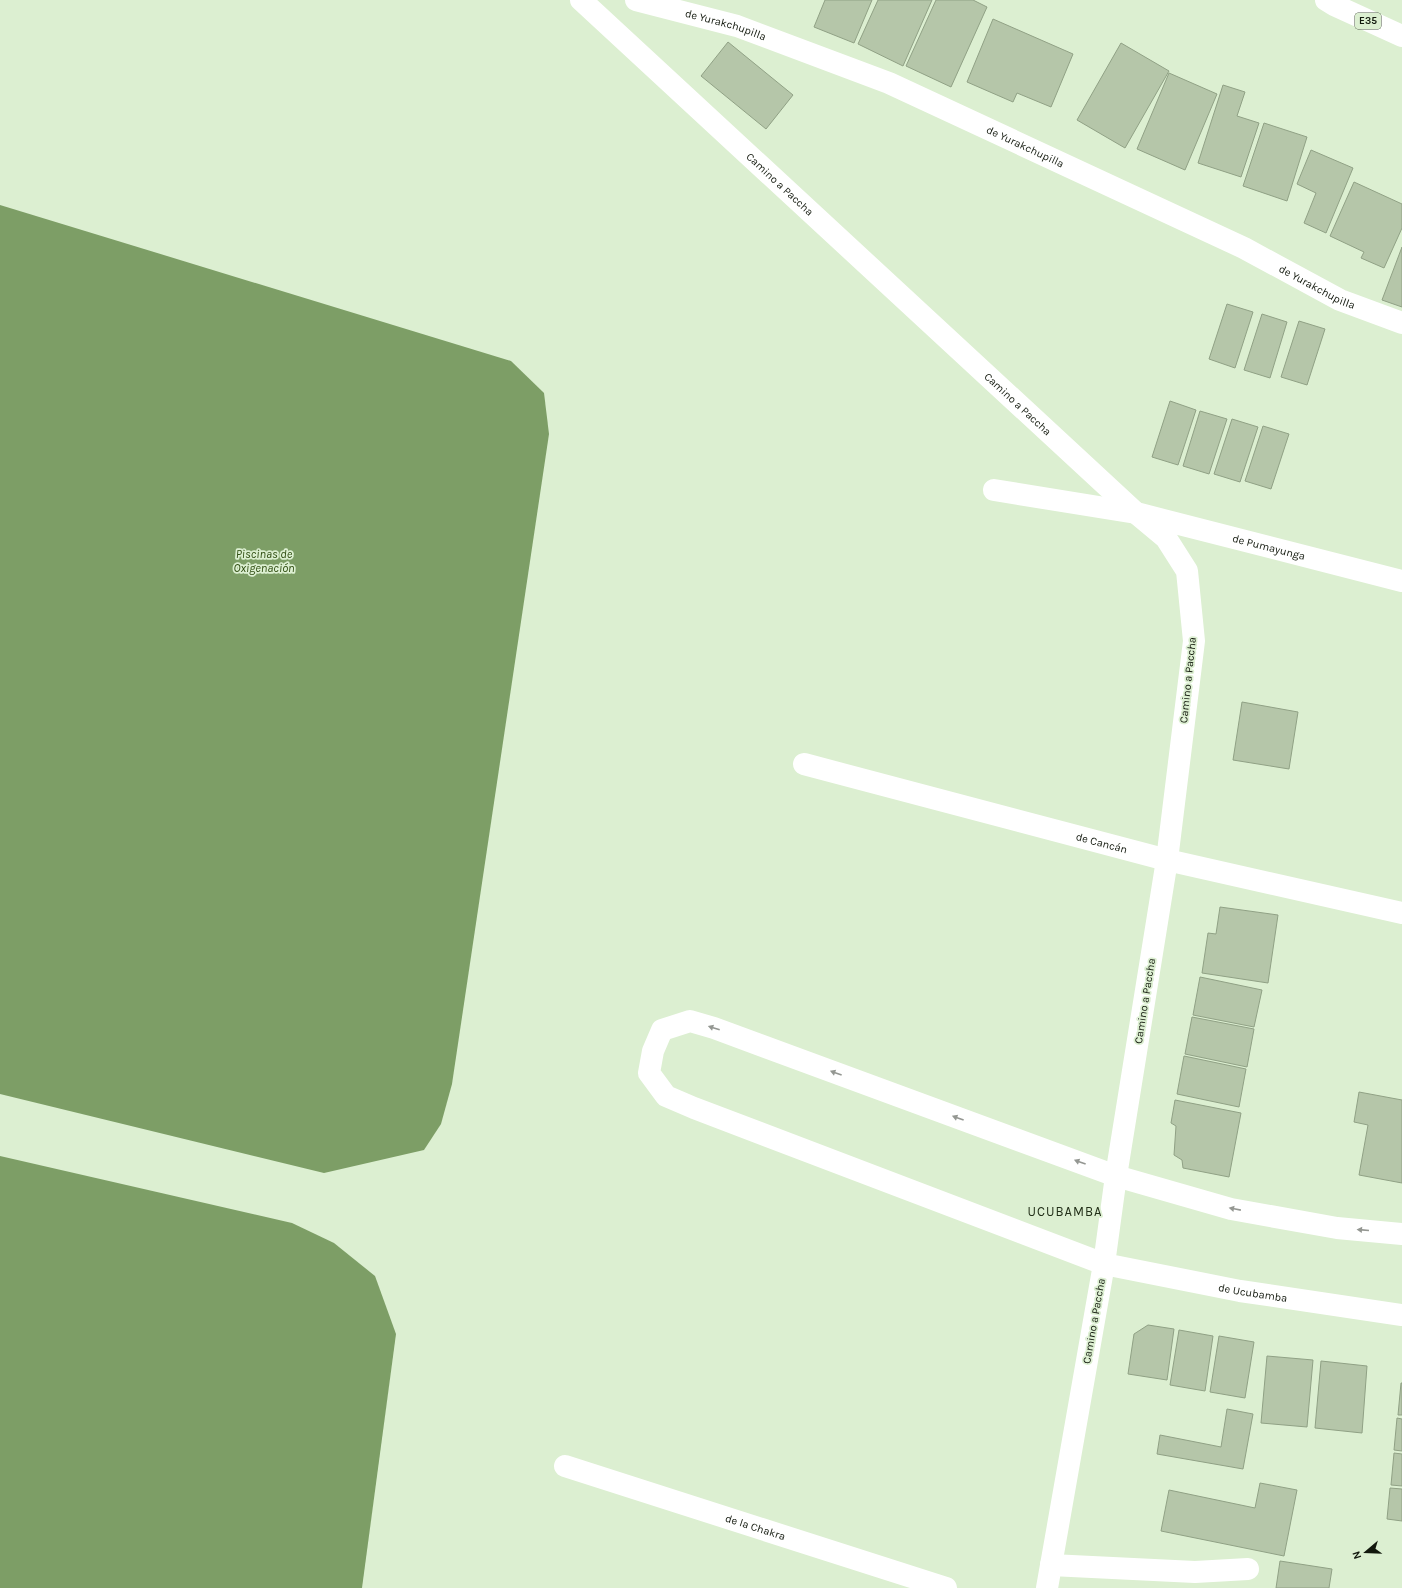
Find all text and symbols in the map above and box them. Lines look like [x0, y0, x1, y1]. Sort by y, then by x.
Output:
street label: de Yurakchupilla [684, 6, 768, 43]
road number: E35 [1355, 13, 1381, 29]
street label: de Yurakchupilla [985, 123, 1066, 170]
street label: Camino a Paccha [744, 150, 816, 218]
street label: de Yurakchupilla [1277, 262, 1357, 312]
street label: Camino a Paccha [982, 370, 1054, 438]
street label: de Pumayunga [1231, 531, 1307, 563]
water label: Piscinas de Oxigenación [233, 547, 295, 575]
street label: Camino a Paccha [1177, 636, 1199, 724]
street label: de Cancán [1075, 830, 1129, 856]
street label: Camino a Paccha [1132, 957, 1158, 1045]
one-way arrow [707, 1025, 719, 1031]
one-way arrow [829, 1069, 841, 1075]
one-way arrow [951, 1114, 963, 1120]
one-way arrow [1073, 1159, 1085, 1165]
district label: UCUBAMBA [1027, 1204, 1103, 1219]
one-way arrow [1229, 1206, 1241, 1212]
one-way arrow [1357, 1227, 1369, 1233]
street label: Camino a Paccha [1080, 1277, 1108, 1365]
street label: de Ucubamba [1217, 1280, 1288, 1304]
street label: de la Chakra [724, 1511, 787, 1543]
north arrow [1346, 1532, 1386, 1572]
text: N [1350, 1549, 1364, 1561]

